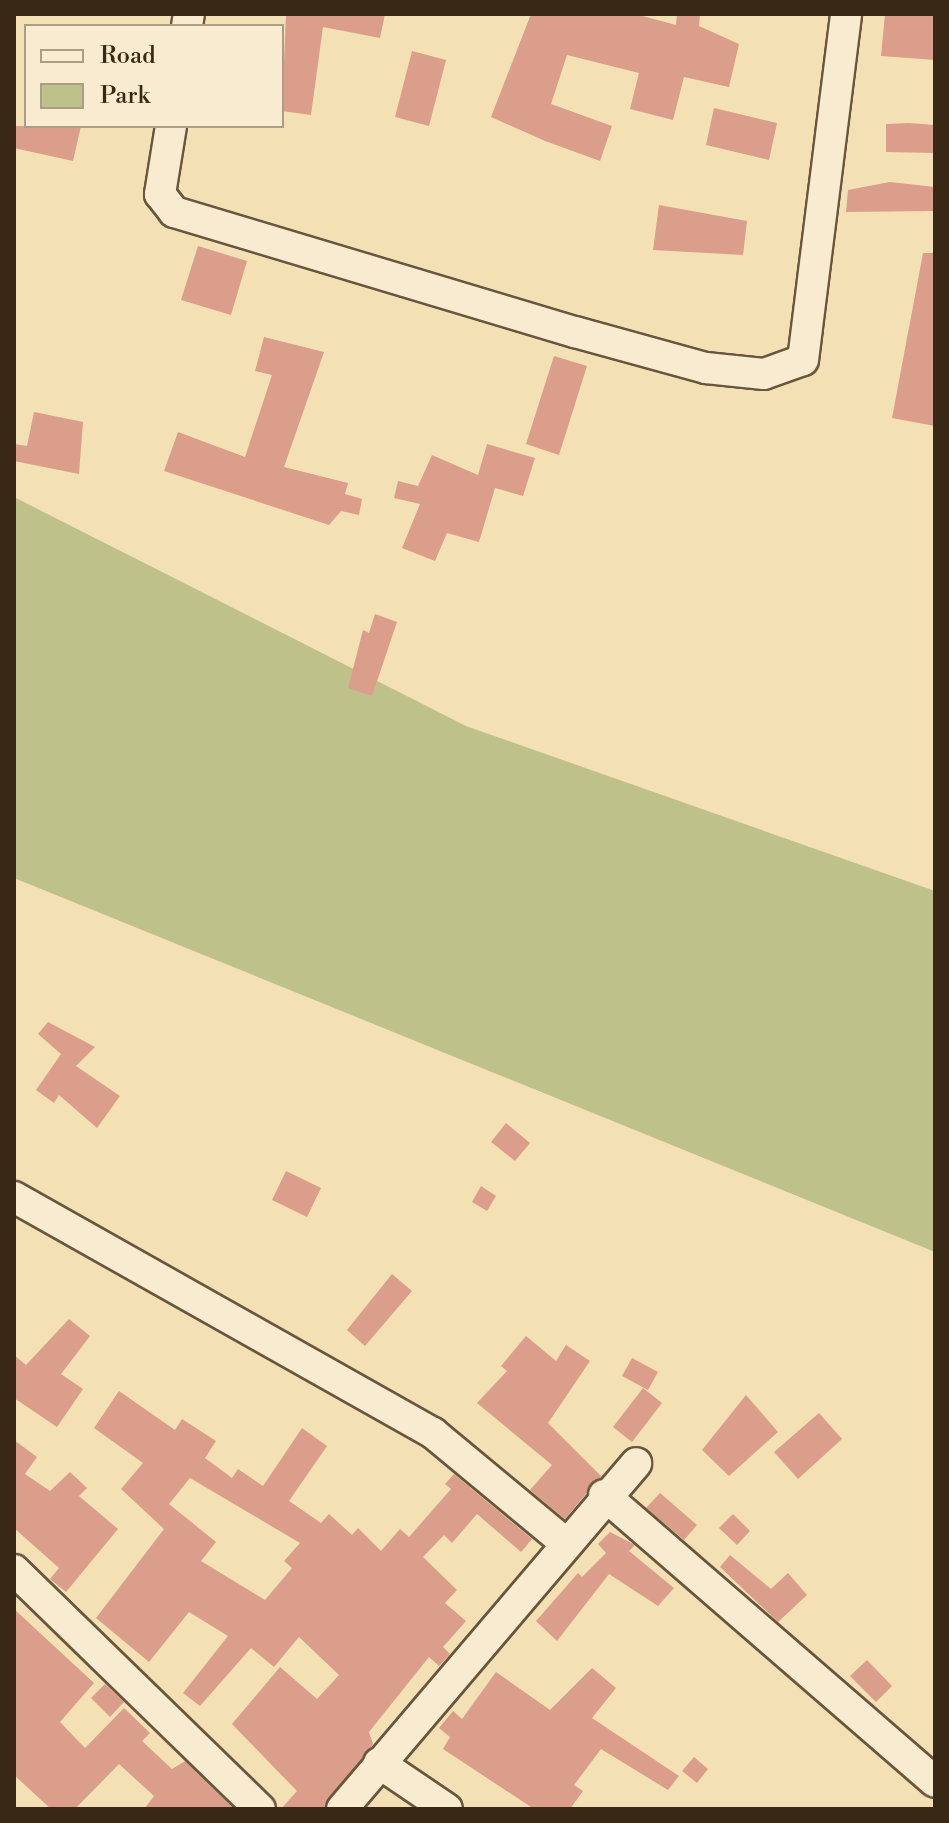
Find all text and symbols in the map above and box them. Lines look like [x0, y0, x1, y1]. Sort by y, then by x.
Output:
legend [24, 24, 284, 128]
text: Road [100, 41, 156, 71]
text: Park [100, 81, 150, 111]

